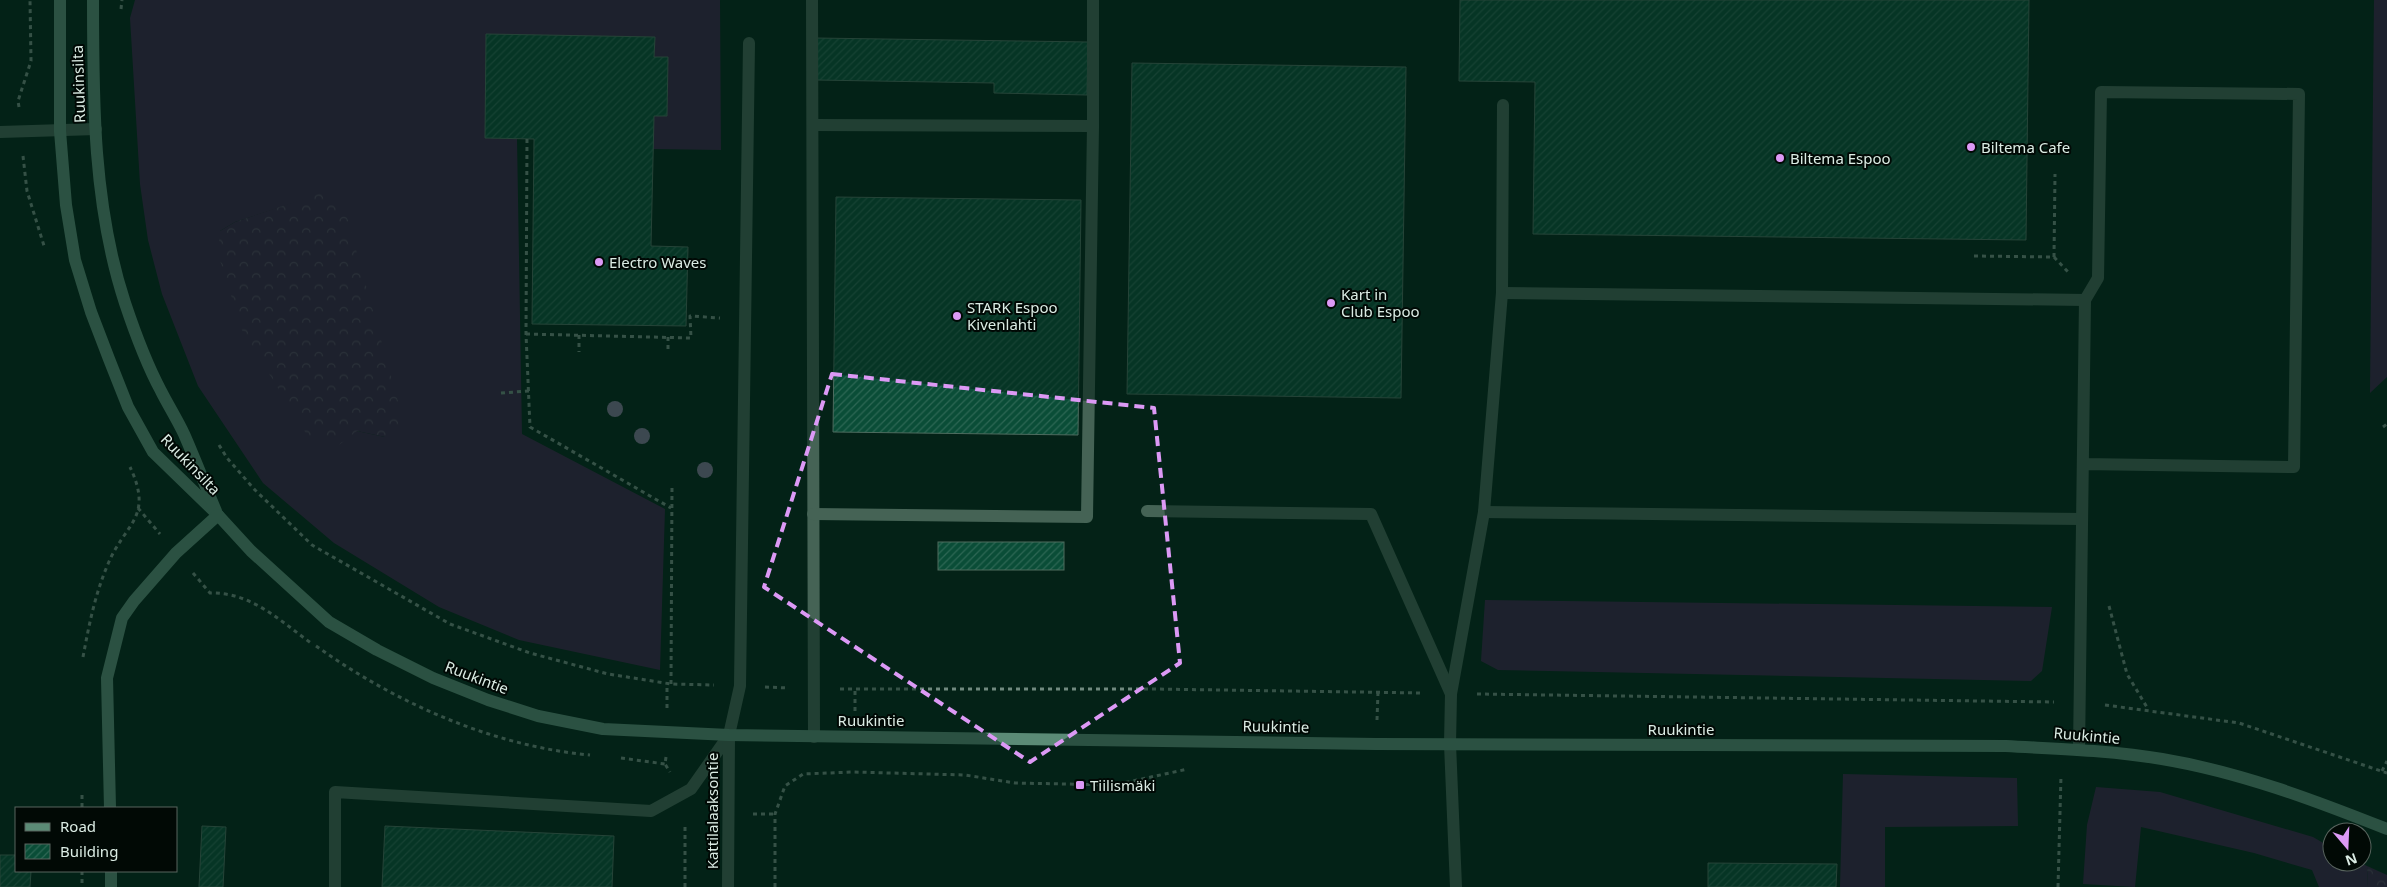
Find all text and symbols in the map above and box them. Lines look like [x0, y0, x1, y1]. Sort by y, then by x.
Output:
street label: Ruukinsilta [67, 45, 89, 123]
place label: Biltema Cafe [1981, 137, 2070, 157]
marker: Biltema Cafe [1965, 141, 1977, 153]
place label: Biltema Espoo [1790, 148, 1891, 168]
marker: Biltema Espoo [1774, 152, 1786, 164]
place label: Electro Waves [609, 252, 707, 272]
marker: Electro Waves [593, 256, 605, 268]
place label: Kart in Club Espoo [1341, 284, 1420, 321]
place label: STARK Espoo Kivenlahti [967, 297, 1058, 334]
marker: Kart in Club Espoo [1325, 297, 1337, 309]
marker: STARK Espoo Kivenlahti [951, 310, 963, 322]
street label: Ruukinsilta [157, 429, 225, 499]
street label: Ruukintie [442, 656, 512, 698]
street label: Ruukintie [838, 710, 904, 730]
street label: Ruukintie [1242, 715, 1310, 737]
street label: Ruukintie [1648, 719, 1714, 739]
street label: Ruukintie [2053, 722, 2121, 748]
street label: Kattilalaaksontie [702, 753, 722, 869]
place label: Tiilismäki [1090, 775, 1155, 795]
marker: Tiilismäki [1074, 779, 1086, 791]
legend [15, 807, 178, 872]
text: Road [60, 816, 96, 836]
north arrow [2322, 822, 2372, 872]
text: Building [60, 841, 118, 861]
text: N [2343, 849, 2360, 871]

